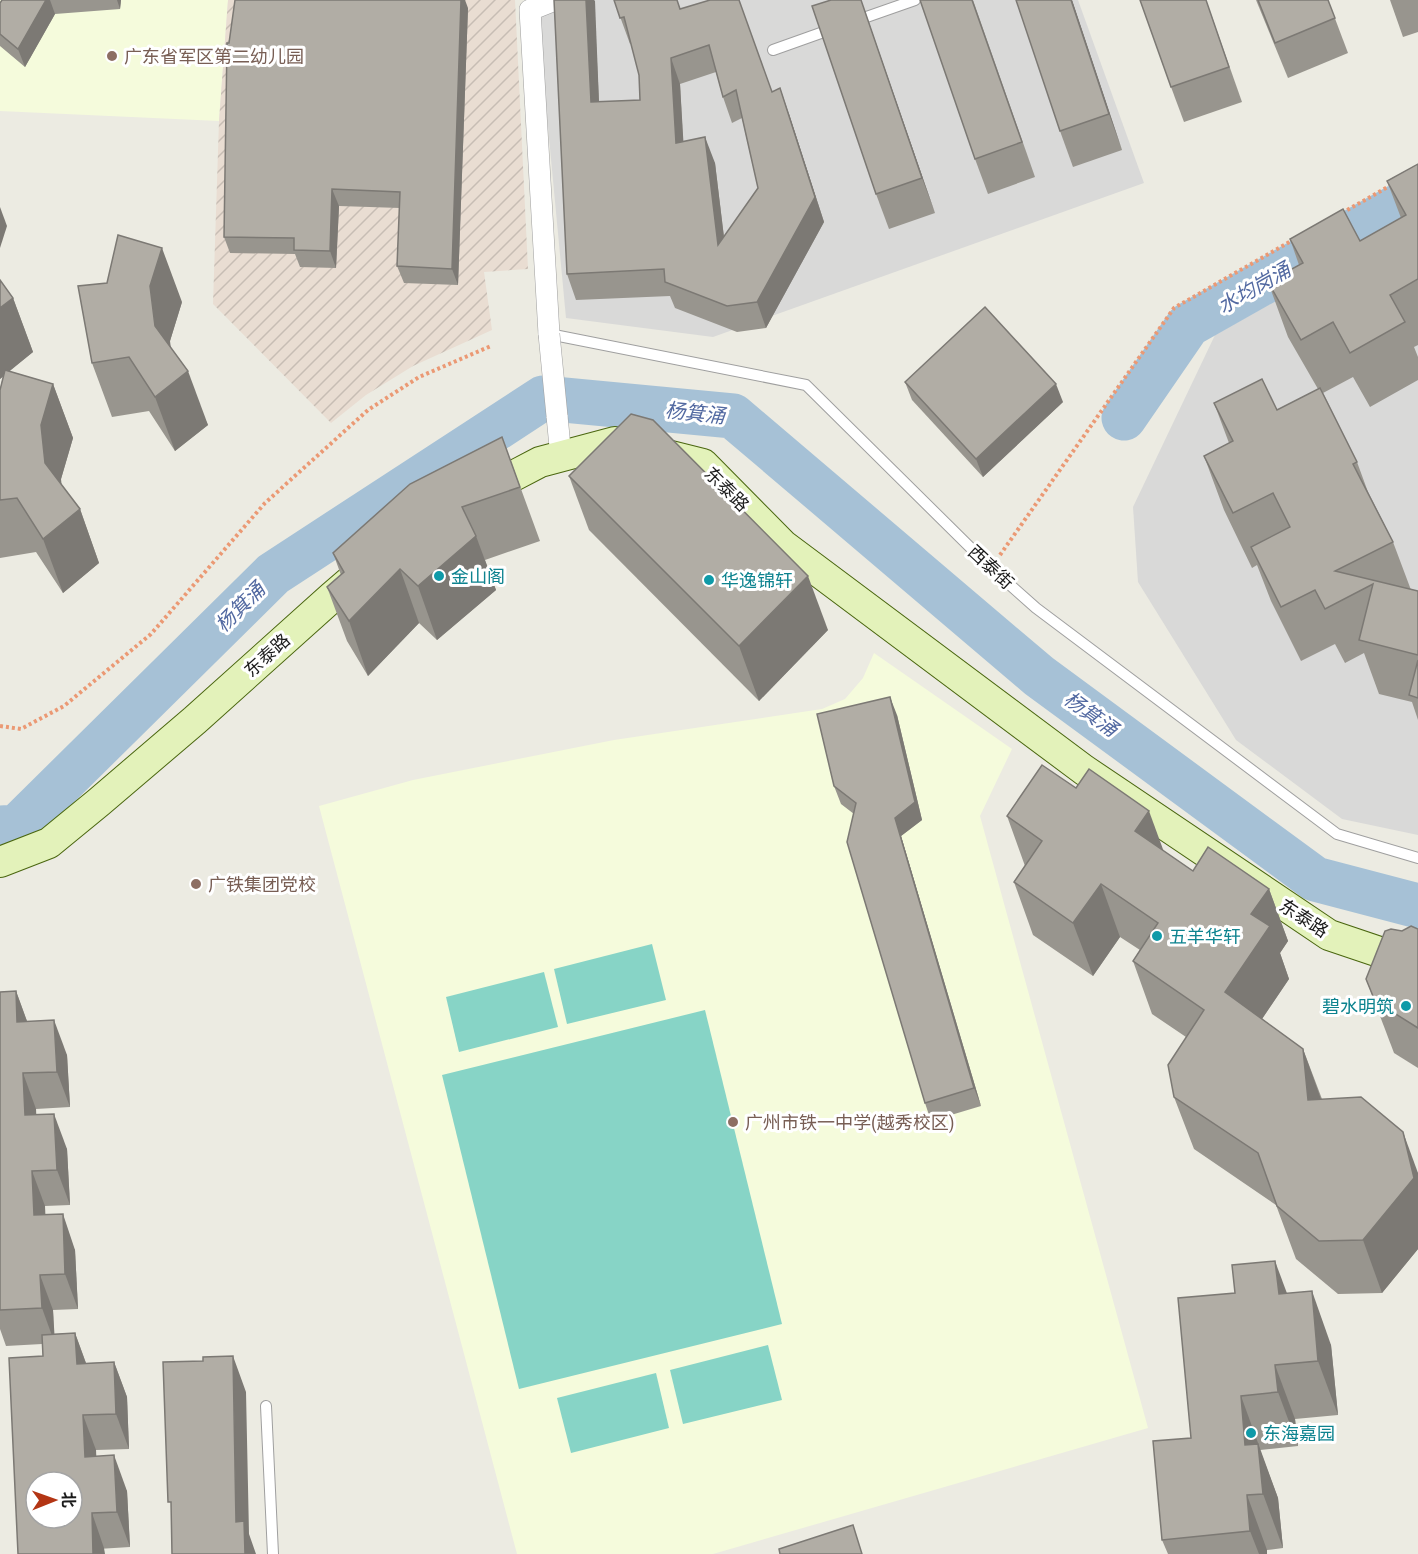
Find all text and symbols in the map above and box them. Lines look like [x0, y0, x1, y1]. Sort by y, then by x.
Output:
place label: 广东省军区第二幼儿园 [124, 46, 304, 67]
marker: 广东省军区第二幼儿园 [105, 49, 119, 63]
water label: 水均岗涌 [1213, 257, 1296, 318]
water label: 杨箕涌 [664, 398, 728, 428]
street label: 东泰路 [700, 462, 754, 516]
street label: 西泰街 [964, 541, 1018, 593]
place label: 金山阁 [451, 566, 505, 587]
marker: 金山阁 [432, 569, 446, 583]
place label: 华逸锦轩 [721, 570, 793, 591]
marker: 华逸锦轩 [702, 573, 716, 587]
water label: 杨箕涌 [210, 576, 271, 637]
street label: 东泰路 [240, 629, 294, 681]
water label: 杨箕涌 [1060, 687, 1124, 743]
place label: 广铁集团党校 [208, 874, 316, 895]
marker: 广铁集团党校 [189, 877, 203, 891]
street label: 东泰路 [1276, 894, 1332, 942]
place label: 五羊华轩 [1169, 926, 1241, 947]
marker: 五羊华轩 [1150, 929, 1164, 943]
place label: 碧水明筑 [1322, 996, 1394, 1017]
marker: 碧水明筑 [1399, 999, 1413, 1013]
place label: 广州市铁一中学(越秀校区) [745, 1112, 954, 1134]
marker: 广州市铁一中学(越秀校区) [726, 1115, 740, 1129]
place label: 东海嘉园 [1263, 1423, 1335, 1444]
marker: 东海嘉园 [1244, 1426, 1258, 1440]
north arrow [24, 1470, 84, 1530]
text: 北 [59, 1492, 78, 1508]

